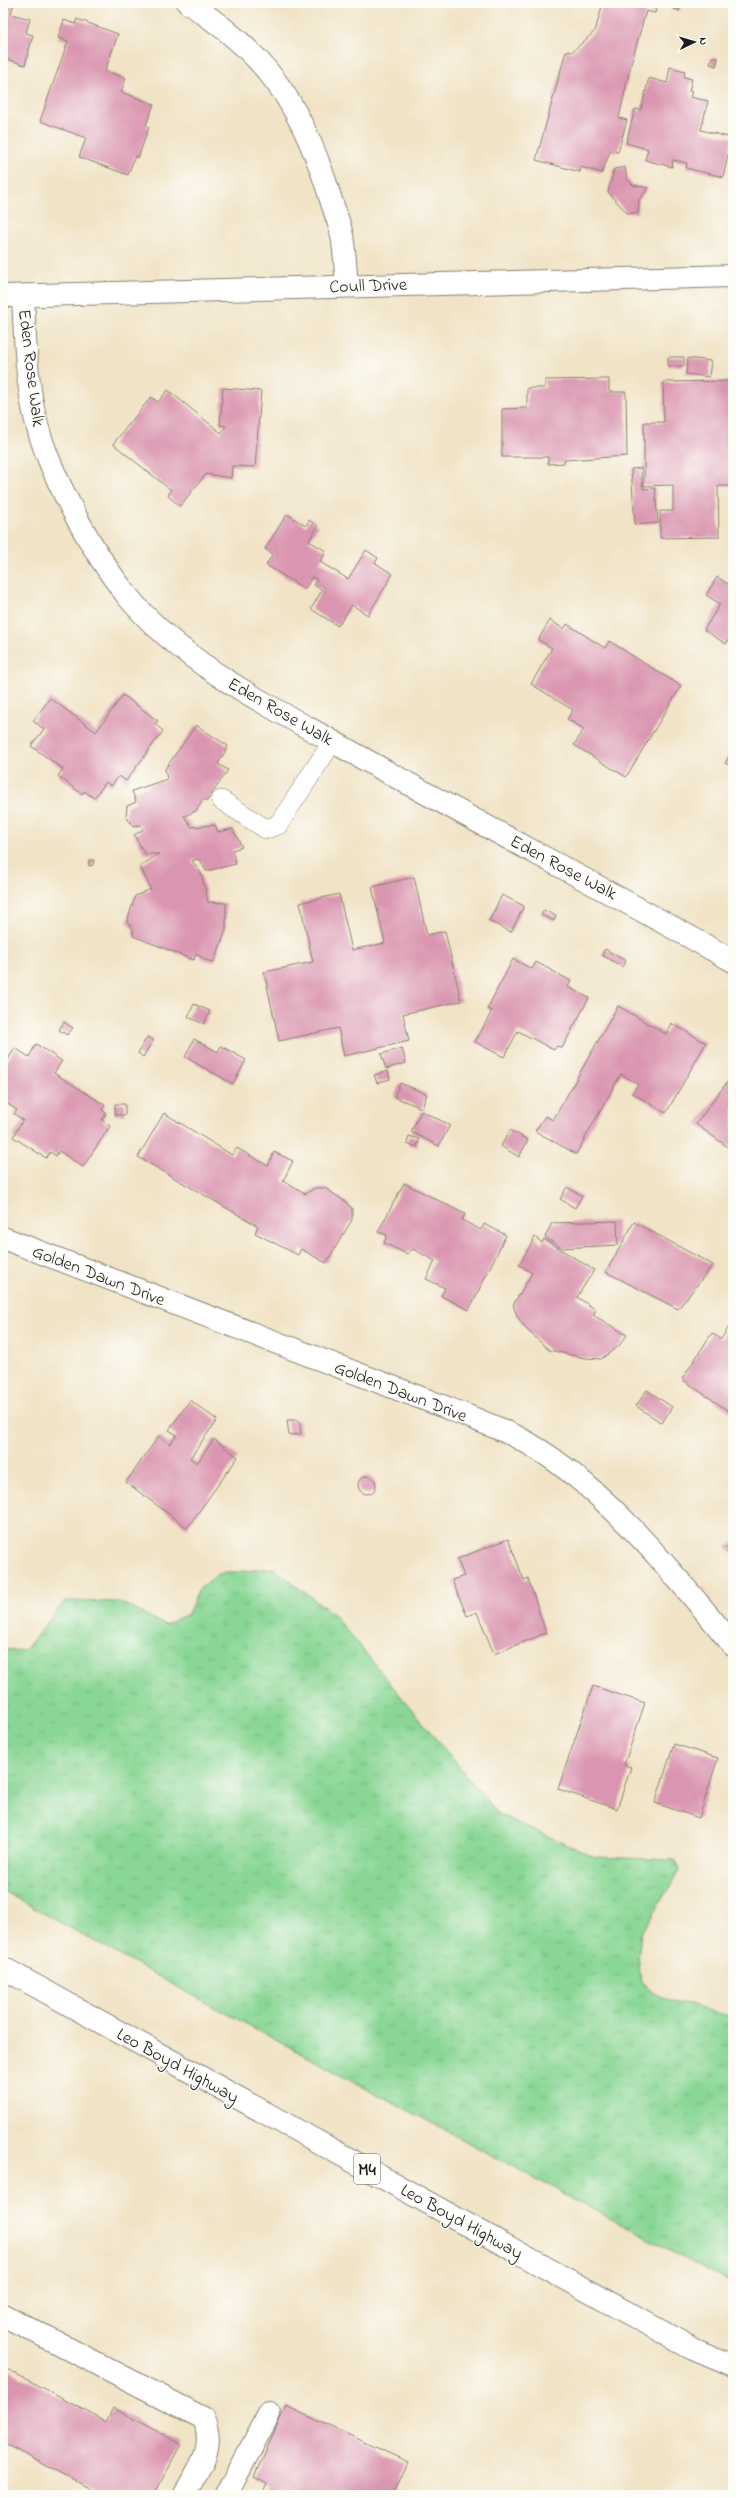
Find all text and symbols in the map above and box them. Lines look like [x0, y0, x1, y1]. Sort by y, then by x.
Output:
north arrow [674, 22, 714, 62]
text: N [695, 37, 711, 46]
street label: Coull Drive [329, 273, 408, 301]
street label: Eden Rose Walk [10, 308, 50, 429]
street label: Eden Rose Walk [222, 672, 338, 754]
street label: Eden Rose Walk [505, 830, 621, 908]
street label: Golden Dawn Drive [28, 1240, 169, 1314]
street label: Golden Dawn Drive [330, 1356, 471, 1430]
street label: Leo Boyd Highway [111, 2022, 243, 2112]
road number: M4 [354, 2154, 380, 2184]
street label: Leo Boyd Highway [395, 2178, 527, 2268]

